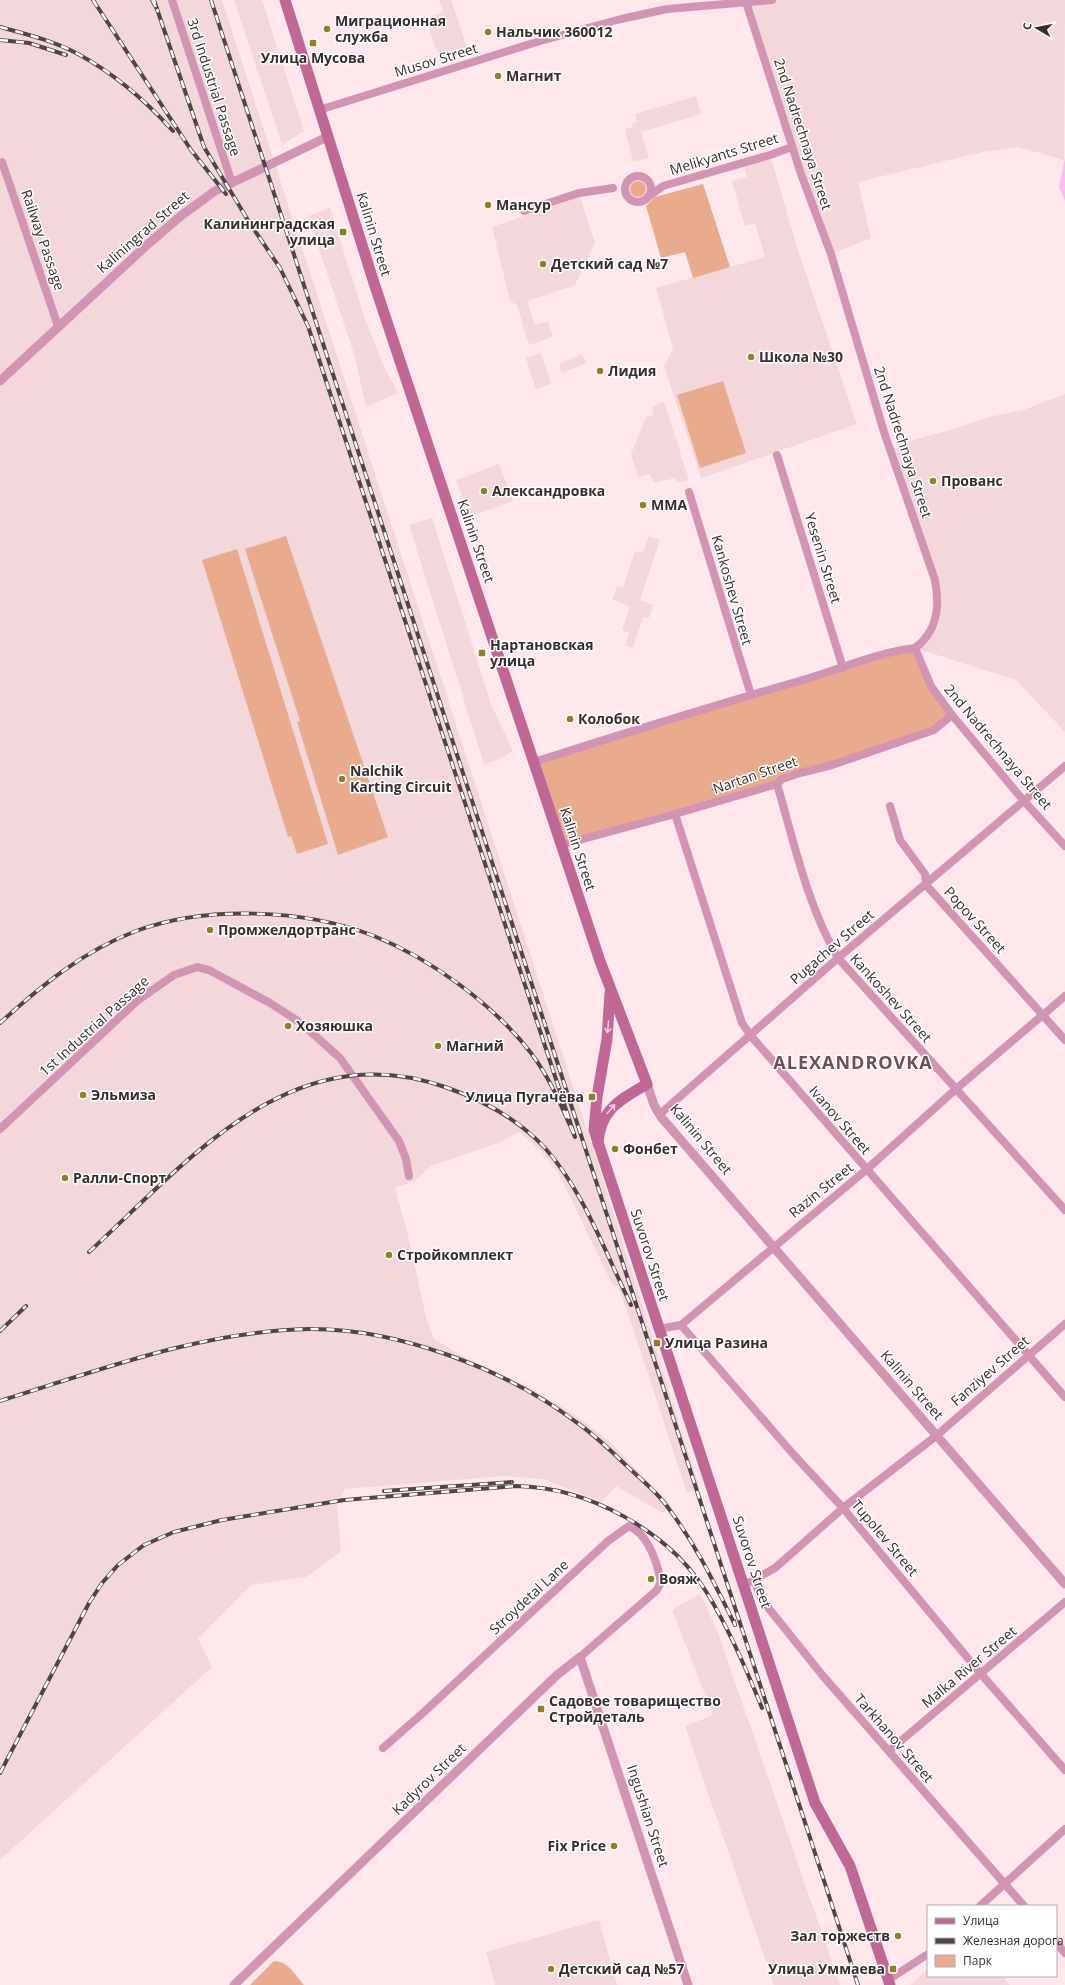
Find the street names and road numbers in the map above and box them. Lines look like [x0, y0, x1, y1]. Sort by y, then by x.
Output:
street label: 3rd Industrial Passage [183, 15, 246, 158]
street label: Musov Street [392, 38, 480, 81]
street label: 2nd Nadrechnaya Street [770, 56, 837, 212]
street label: Melikyants Street [667, 128, 781, 179]
street label: Kaliningrad Street [92, 186, 193, 277]
street label: Railway Passage [17, 187, 70, 293]
street label: Kalinin Street [353, 190, 396, 278]
street label: 2nd Nadrechnaya Street [870, 364, 937, 520]
street label: Kalinin Street [453, 497, 500, 585]
street label: Yesenin Street [801, 510, 846, 605]
street label: Kankoshev Street [708, 533, 757, 647]
street label: 2nd Nadrechnaya Street [940, 680, 1057, 813]
street label: Nartan Street [710, 751, 800, 798]
street label: Kalinin Street [556, 805, 601, 893]
street label: Popov Street [940, 882, 1010, 957]
street label: Pugachev Street [786, 905, 878, 988]
street label: Kankoshev Street [846, 949, 936, 1046]
street label: 1st Industrial Passage [35, 971, 153, 1080]
street label: Ivanov Street [805, 1081, 876, 1158]
street label: Kalinin Street [666, 1099, 737, 1178]
street label: Razin Street [784, 1158, 857, 1221]
street label: Suvorov Street [627, 1206, 674, 1303]
street label: Fanziyev Street [946, 1331, 1033, 1410]
street label: Kalinin Street [877, 1346, 948, 1424]
street label: Tupolev Street [848, 1495, 923, 1580]
street label: Suvorov Street [729, 1513, 776, 1610]
street label: Stroydetal Lane [485, 1555, 572, 1638]
street label: Malka River Street [917, 1621, 1020, 1712]
street label: Tarkhanov Street [851, 1689, 938, 1786]
street label: Kadyrov Street [388, 1739, 470, 1819]
street label: Ingushian Street [623, 1762, 674, 1869]

